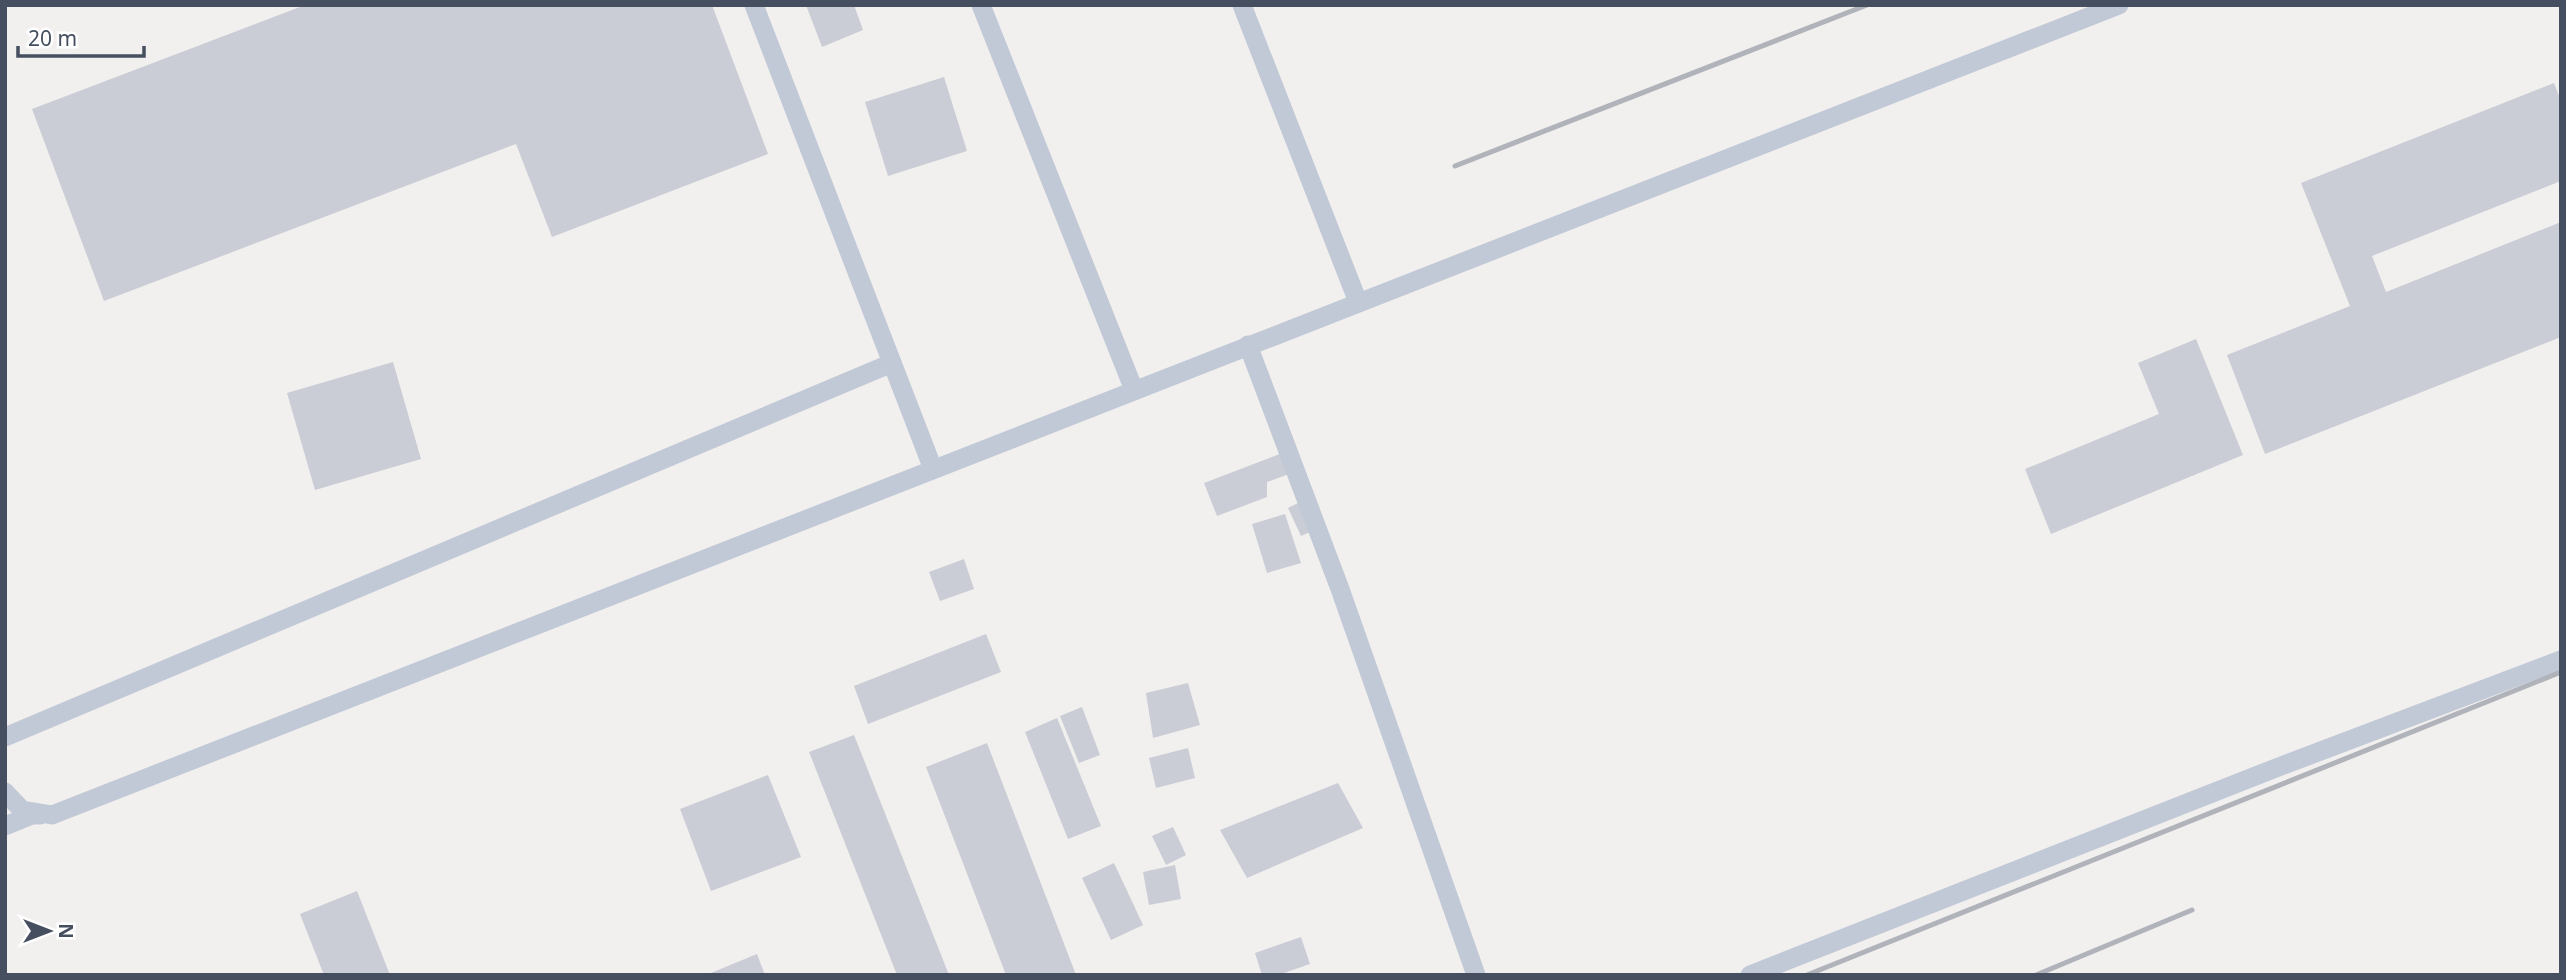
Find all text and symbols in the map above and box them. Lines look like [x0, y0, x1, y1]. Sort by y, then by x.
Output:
scale bar [18, 14, 144, 58]
text: 20 m [28, 24, 77, 52]
north arrow [14, 896, 84, 966]
text: N [53, 923, 79, 939]

